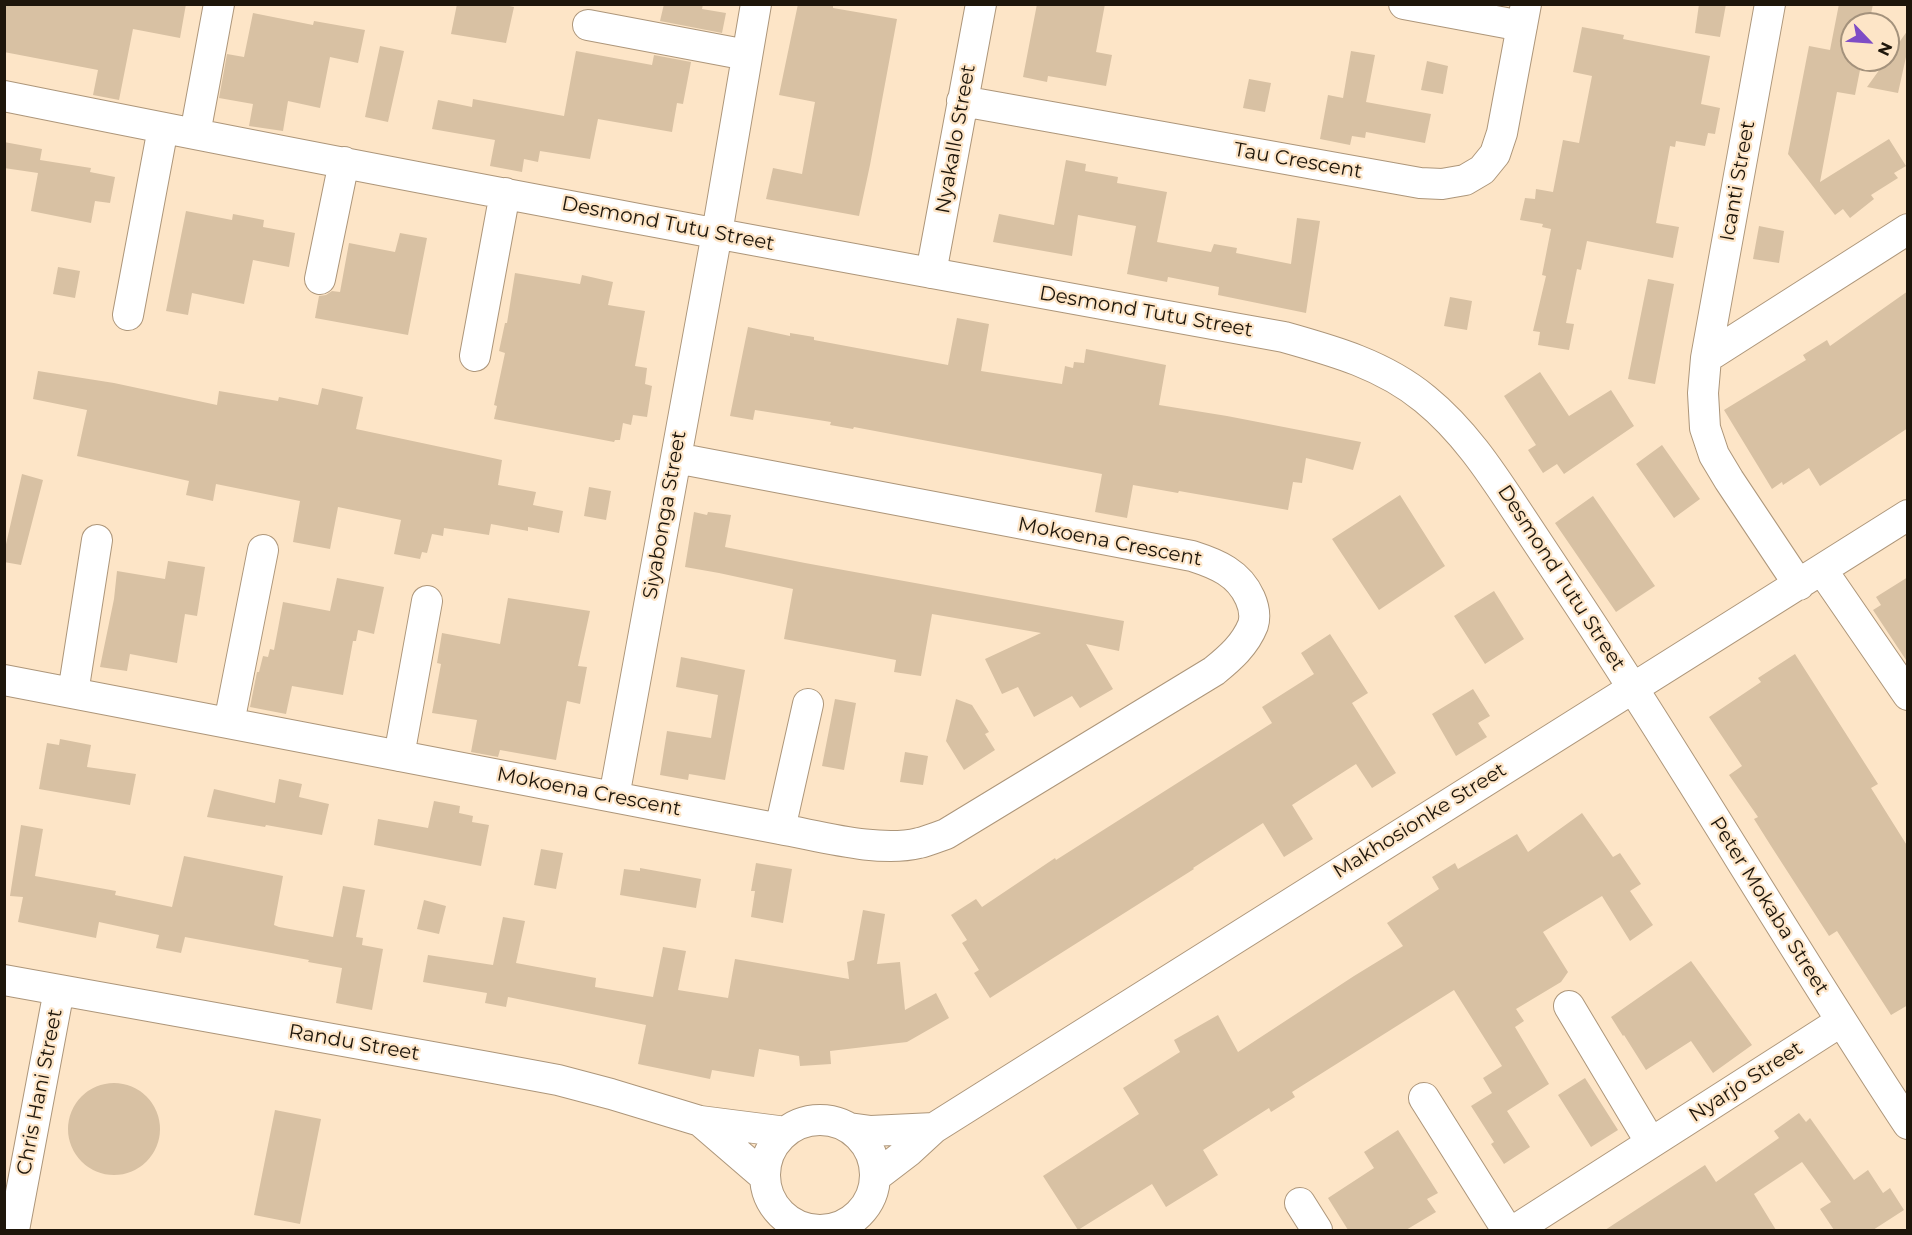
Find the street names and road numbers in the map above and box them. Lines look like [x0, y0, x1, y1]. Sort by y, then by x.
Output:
street label: Nyakallo Street [931, 63, 981, 215]
street label: Icanti Street [1716, 119, 1760, 243]
street label: Tau Crescent [1232, 138, 1364, 184]
street label: Desmond Tutu Street [560, 192, 776, 256]
street label: Desmond Tutu Street [1037, 281, 1255, 343]
street label: Siyabonga Street [638, 429, 692, 601]
street label: Desmond Tutu Street [1492, 481, 1630, 675]
street label: Mokoena Crescent [1016, 512, 1204, 572]
street label: Makhosionke Street [1329, 758, 1511, 884]
street label: Mokoena Crescent [495, 762, 683, 822]
street label: Peter Mokaba Street [1704, 813, 1834, 999]
street label: Chris Hani Street [12, 1007, 68, 1177]
street label: Randu Street [287, 1020, 421, 1066]
street label: Nyarjo Street [1685, 1036, 1807, 1128]

